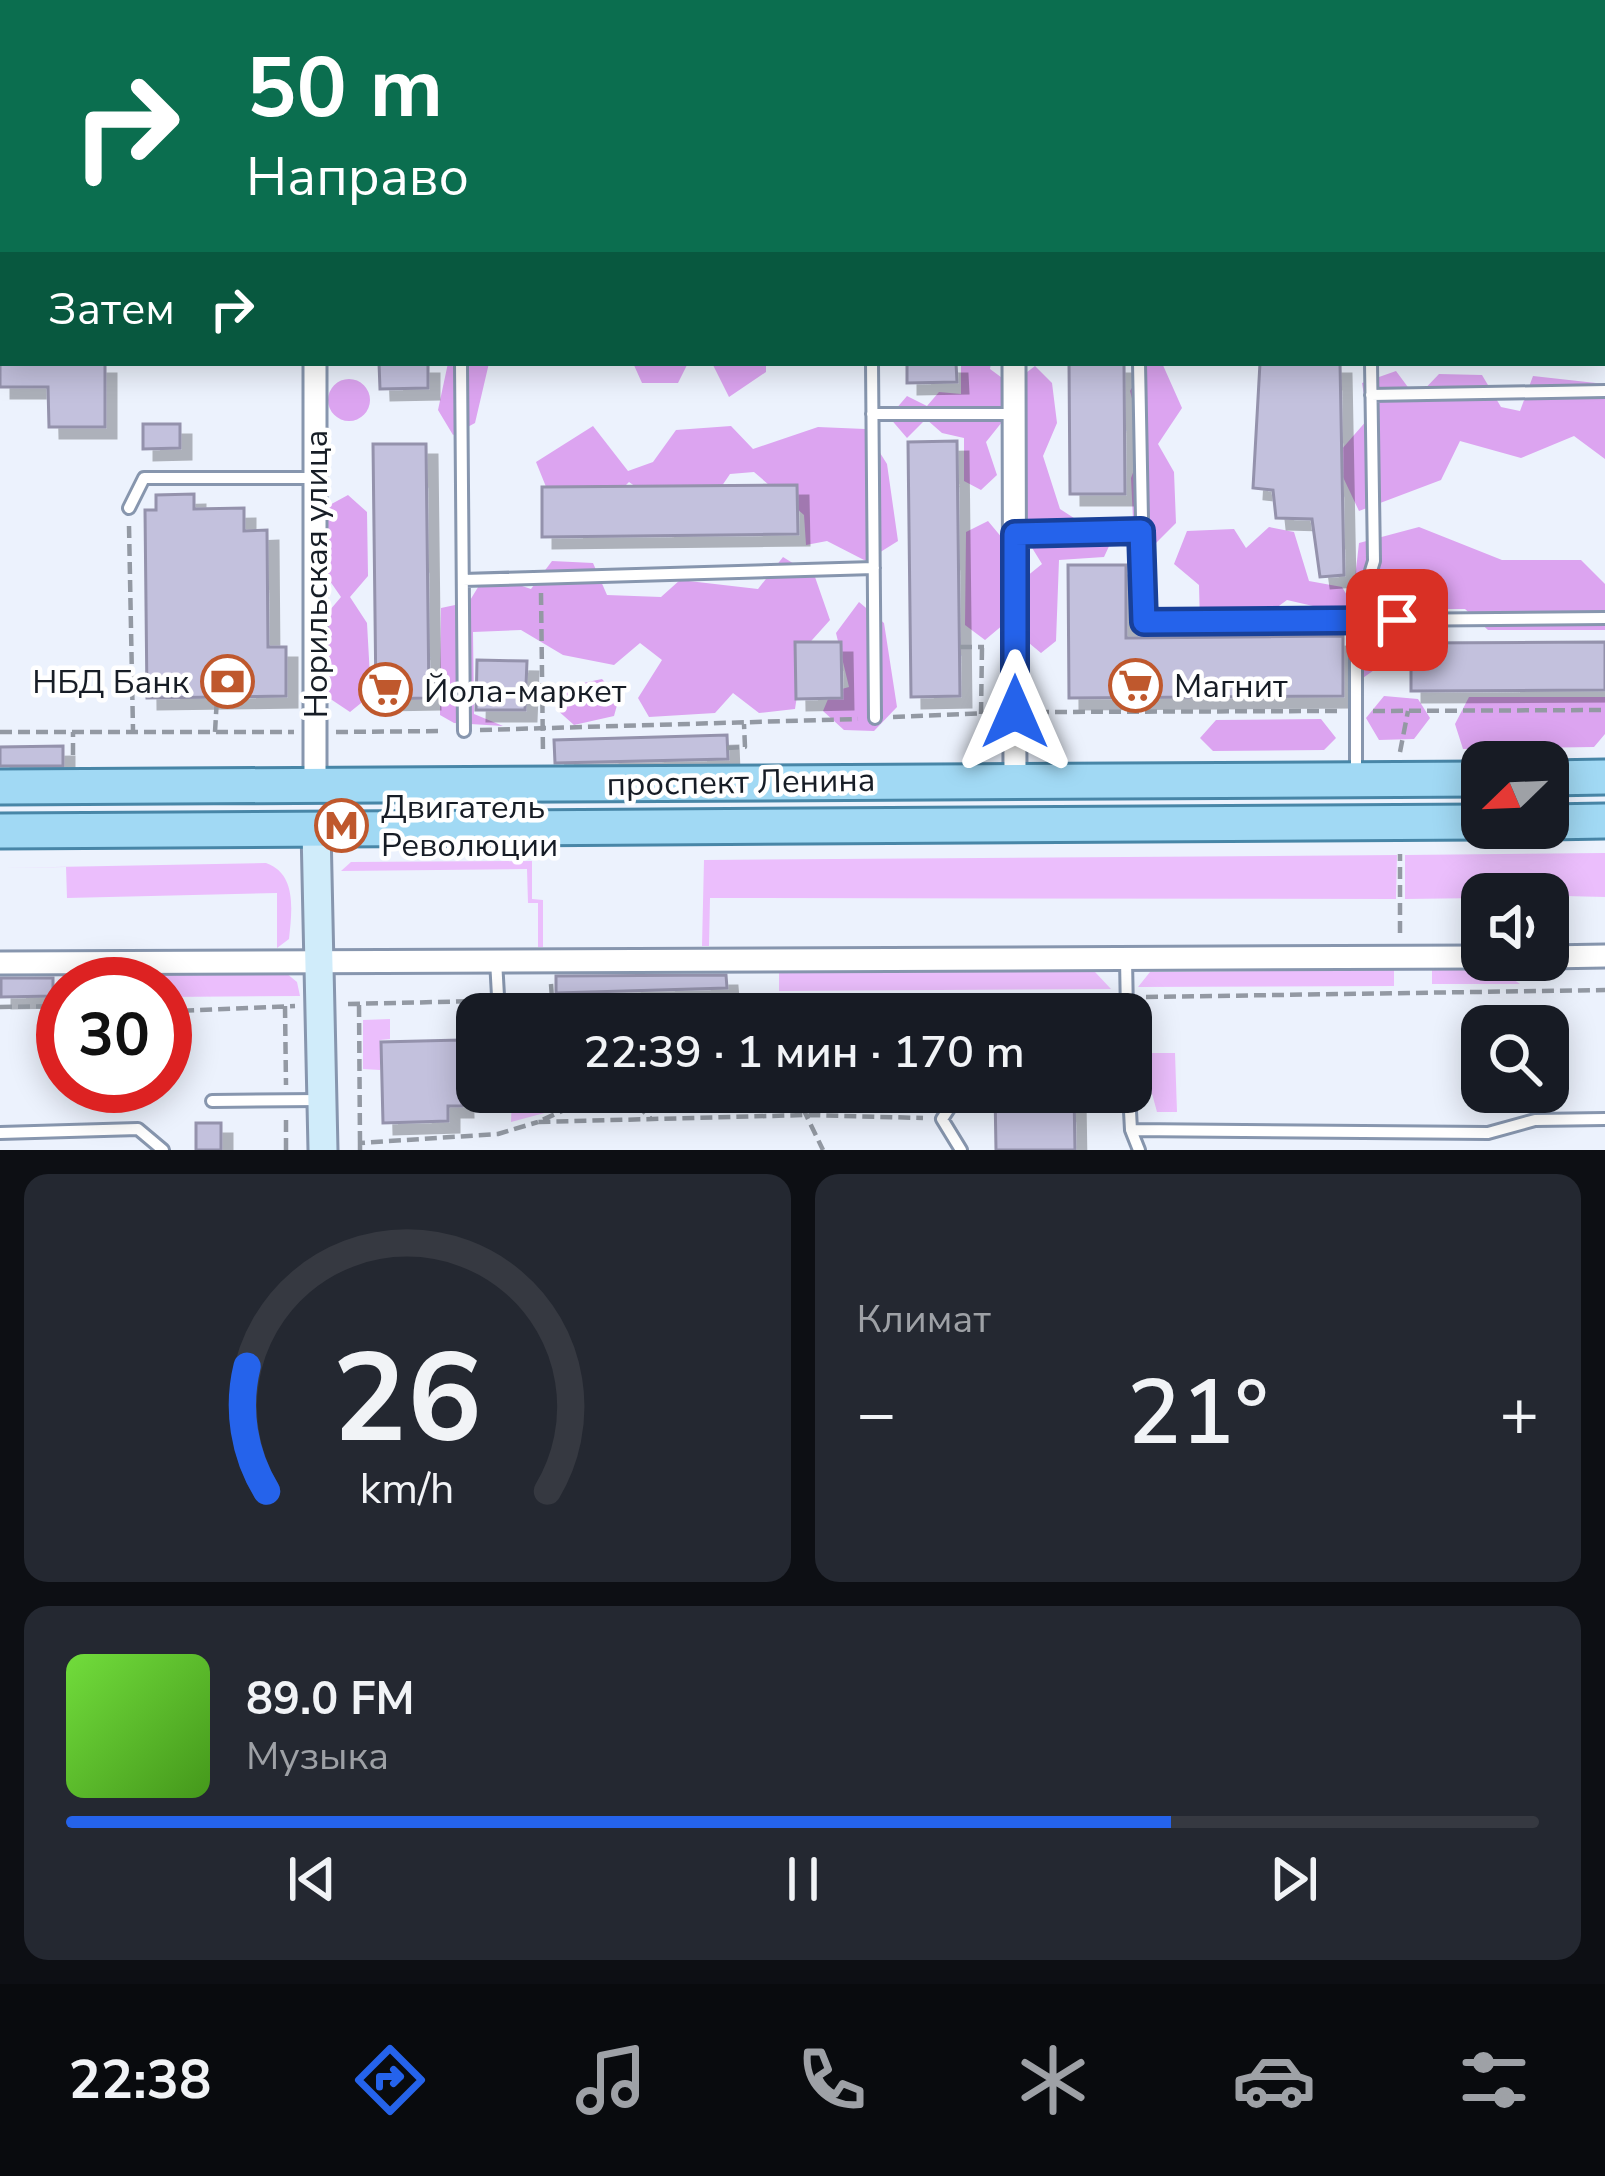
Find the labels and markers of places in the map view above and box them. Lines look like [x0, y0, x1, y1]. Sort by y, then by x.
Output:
pin [1346, 569, 1448, 671]
bank icon: НБД Банк [200, 653, 256, 709]
supermarket icon: Магнит [1107, 657, 1163, 713]
place label: НБД Банк [32, 660, 190, 705]
supermarket icon: Йола-маркет [357, 662, 413, 718]
place label: Магнит [1174, 664, 1288, 709]
place label: Йола-маркет [424, 669, 627, 714]
place label: Двигатель Революции [381, 785, 558, 868]
metro station icon: Двигатель Революции [314, 797, 370, 853]

